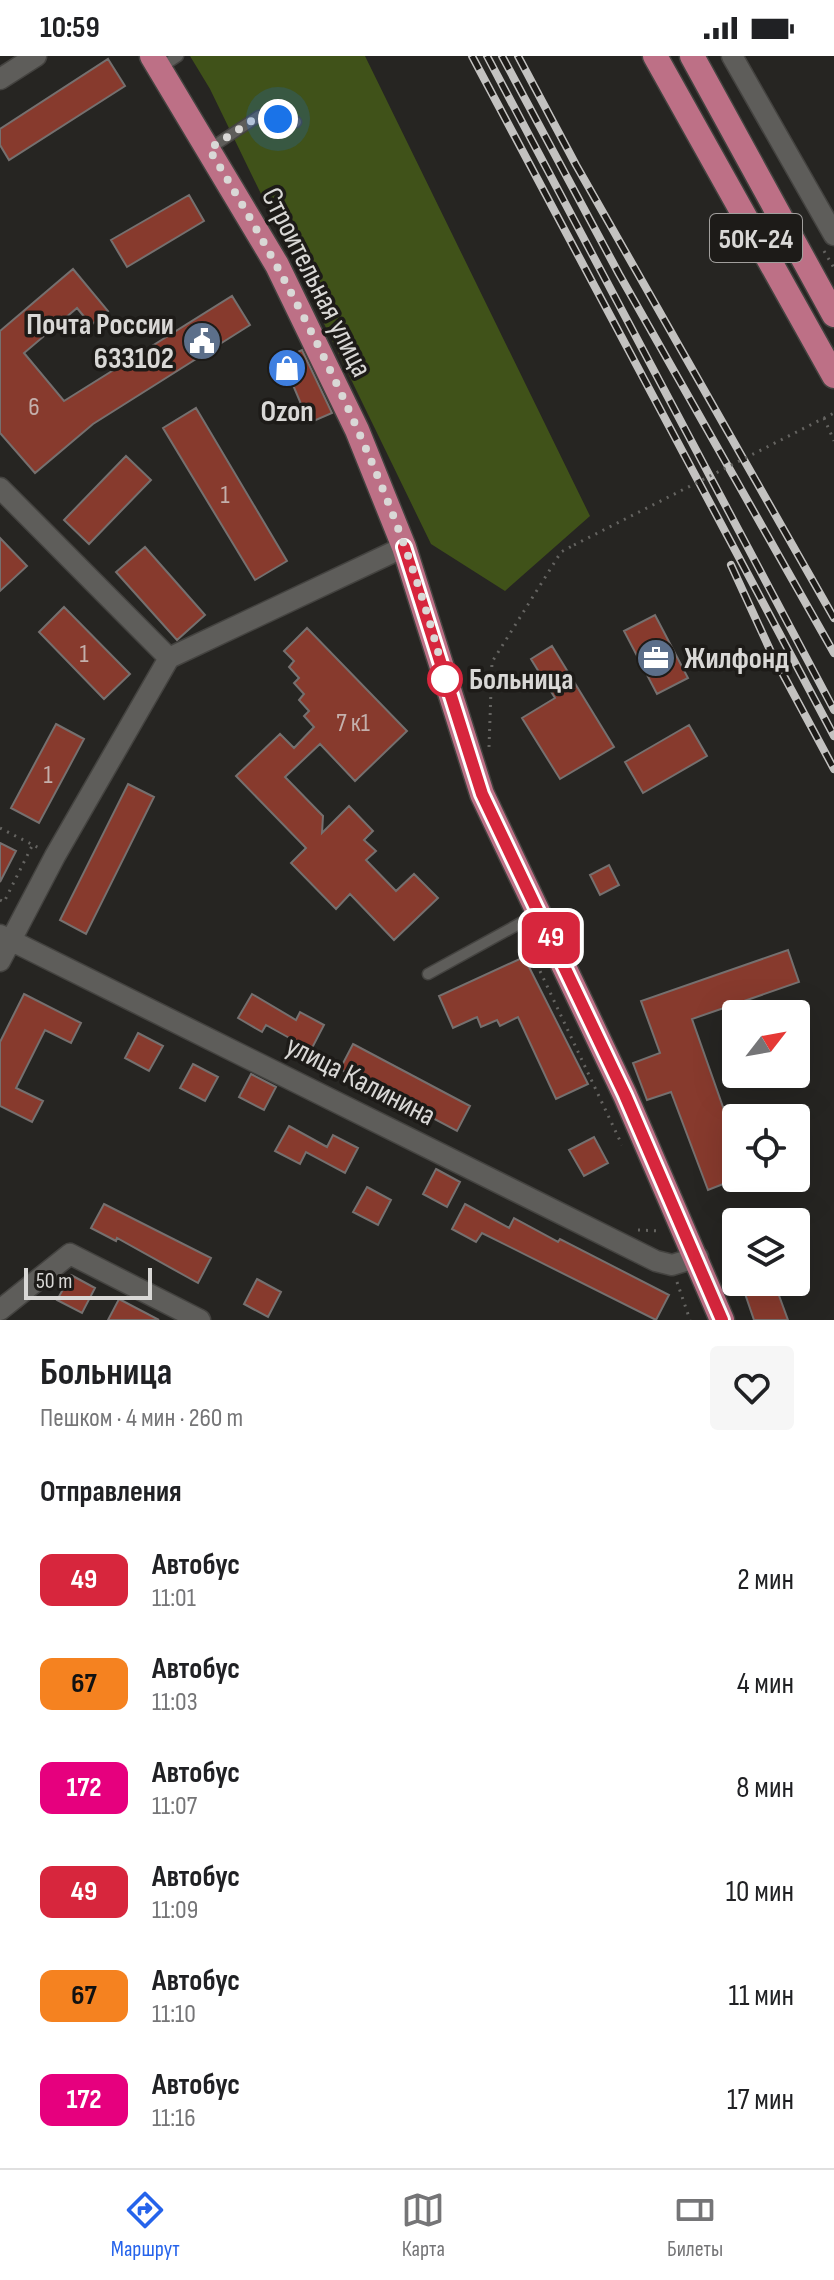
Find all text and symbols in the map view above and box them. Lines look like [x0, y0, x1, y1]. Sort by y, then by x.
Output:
text: 10:59 [40, 10, 100, 46]
your location [258, 99, 298, 139]
street label: Строительная улица [253, 182, 379, 383]
road number: 50К-24 [710, 214, 802, 262]
place label: Почта России 633102 [26, 307, 174, 377]
public building icon: Почта России 633102 [181, 320, 223, 362]
shop icon: Ozon [266, 347, 308, 389]
house number: 6 [28, 392, 40, 423]
place label: Ozon [260, 394, 314, 430]
house number: 1 [220, 480, 230, 511]
office icon: Жилфонд [635, 637, 677, 679]
house number: 1 [79, 639, 89, 670]
place label: Жилфонд [684, 641, 789, 677]
marker: Больница [428, 662, 462, 696]
place label: Больница [469, 662, 574, 698]
house number: 7 к1 [336, 708, 370, 739]
house number: 1 [43, 760, 53, 791]
line badge: 49 [515, 912, 587, 964]
text: 49 [538, 921, 564, 954]
north arrow [722, 1000, 810, 1088]
map controls [722, 1000, 810, 1296]
street label: улица Калинина [280, 1028, 441, 1134]
button: locate [722, 1104, 810, 1192]
button: layers [722, 1208, 810, 1296]
scale bar [24, 1264, 152, 1300]
text: 50 m [36, 1268, 72, 1295]
button: heart [710, 1346, 794, 1430]
text: Больница [40, 1350, 172, 1395]
text: Пешком · 4 мин · 260 m [40, 1403, 243, 1434]
text: Отправления [40, 1474, 182, 1510]
text: Автобус [152, 1547, 240, 1583]
text: 2 мин [737, 1562, 794, 1598]
text: 49 [71, 1563, 97, 1596]
text: 11:01 [152, 1583, 196, 1614]
text: Автобус [152, 1651, 240, 1687]
text: 4 мин [737, 1666, 794, 1702]
text: 67 [71, 1667, 97, 1700]
text: 11:03 [152, 1687, 198, 1718]
text: Автобус [152, 1755, 240, 1791]
text: 8 мин [736, 1770, 794, 1806]
text: 172 [66, 1771, 102, 1804]
text: 11:07 [152, 1791, 197, 1822]
text: Автобус [152, 1859, 240, 1895]
text: 10 мин [726, 1874, 794, 1910]
text: 49 [71, 1875, 97, 1908]
text: 11:09 [152, 1895, 198, 1926]
text: Автобус [152, 1963, 240, 1999]
text: 11 мин [729, 1978, 794, 2014]
text: 67 [71, 1979, 97, 2012]
text: 11:10 [152, 1999, 196, 2030]
text: Автобус [152, 2067, 240, 2103]
text: 17 мин [727, 2082, 794, 2118]
text: 172 [66, 2083, 102, 2116]
text: 11:16 [152, 2103, 196, 2134]
tab: Маршрут [111, 2188, 180, 2263]
tab: Карта [401, 2188, 445, 2263]
tab: Билеты [667, 2188, 723, 2263]

